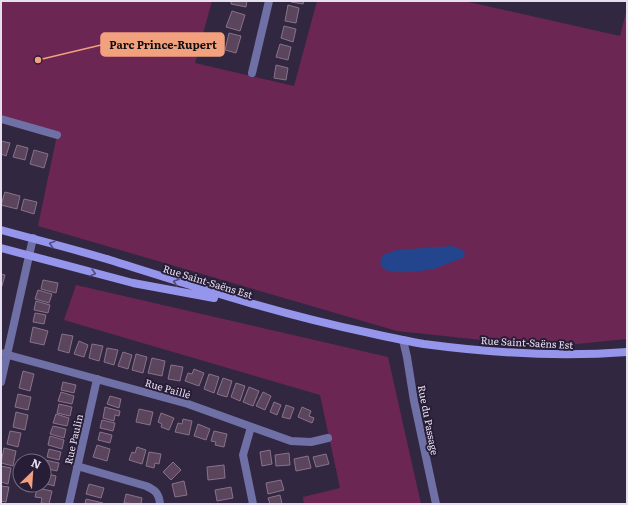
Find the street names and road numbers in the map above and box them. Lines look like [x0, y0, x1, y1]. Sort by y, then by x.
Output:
street label: Rue Saint-Saëns Est [161, 260, 255, 302]
street label: Rue Saint-Saëns Est [480, 332, 574, 352]
street label: Rue Paillé [143, 374, 193, 402]
street label: Rue du Passage [415, 384, 443, 456]
street label: Rue Paulin [60, 412, 86, 466]

